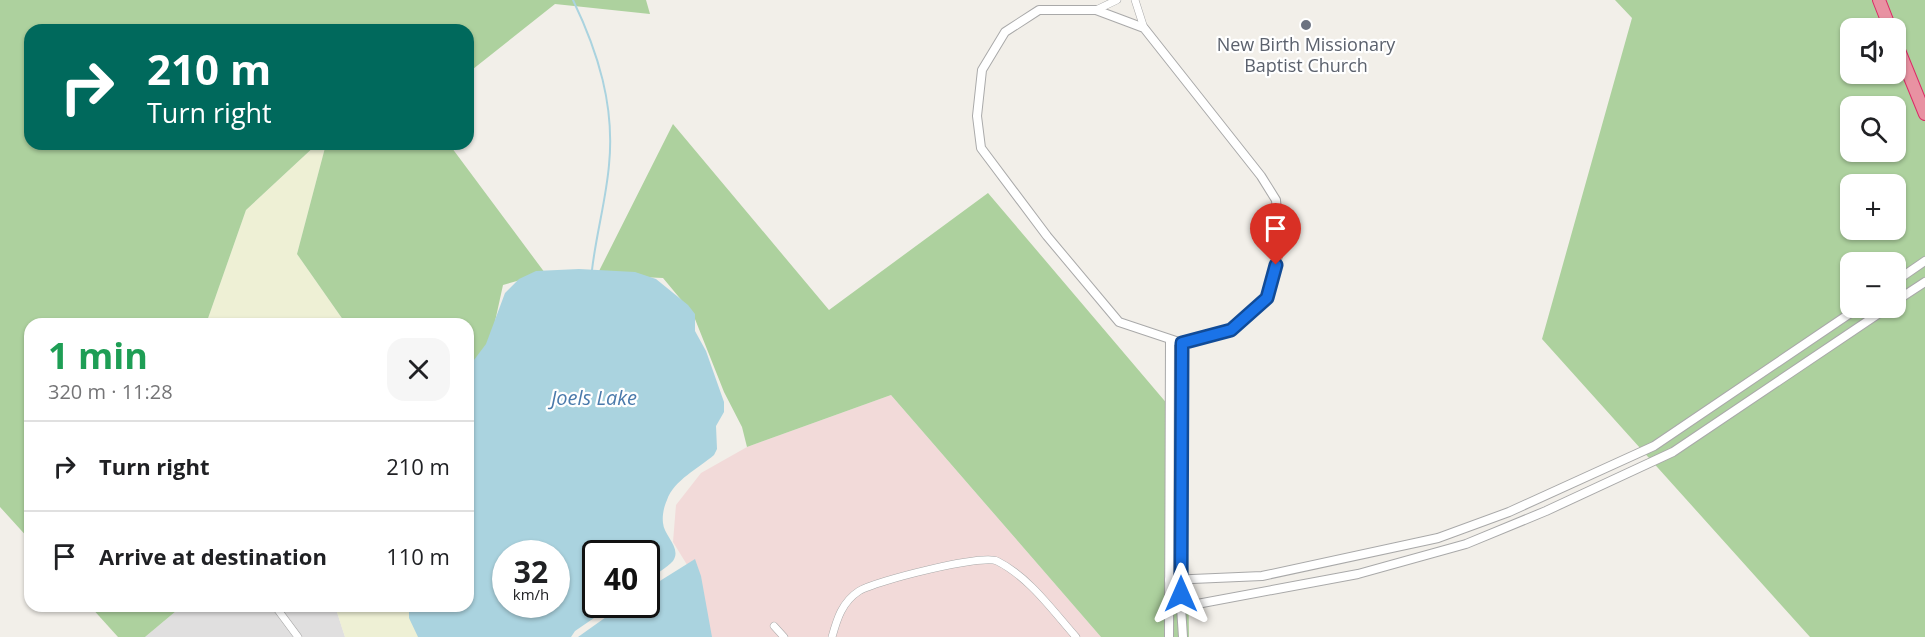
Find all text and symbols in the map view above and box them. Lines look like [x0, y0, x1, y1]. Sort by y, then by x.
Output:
marker: New Birth Missionary Baptist Church [1299, 18, 1313, 32]
map controls [1840, 18, 1906, 318]
button: sound [1840, 18, 1906, 84]
place label: New Birth Missionary Baptist Church [1217, 32, 1396, 77]
text: 210 m [147, 40, 271, 97]
icon: right [48, 48, 126, 126]
text: Turn right [147, 94, 272, 131]
button: search [1840, 96, 1906, 162]
button: + [1840, 174, 1906, 240]
pin [1250, 203, 1301, 265]
icon: arrive [1259, 212, 1292, 245]
button: − [1840, 252, 1906, 318]
text: 1 min [48, 331, 148, 380]
button: close [387, 338, 450, 401]
text: 320 m · 11:28 [48, 378, 173, 405]
water label: Joels Lake [547, 384, 637, 411]
icon: right [48, 450, 81, 483]
text: Turn right [99, 451, 210, 481]
text: 210 m [386, 451, 450, 481]
icon: arrive [48, 540, 81, 573]
speed limit sign: 40 [582, 540, 660, 618]
text: Arrive at destination [99, 541, 327, 571]
text: 110 m [386, 541, 450, 571]
text: 32 [514, 551, 548, 592]
position arrow [1149, 562, 1213, 626]
text: km/h [513, 584, 549, 604]

